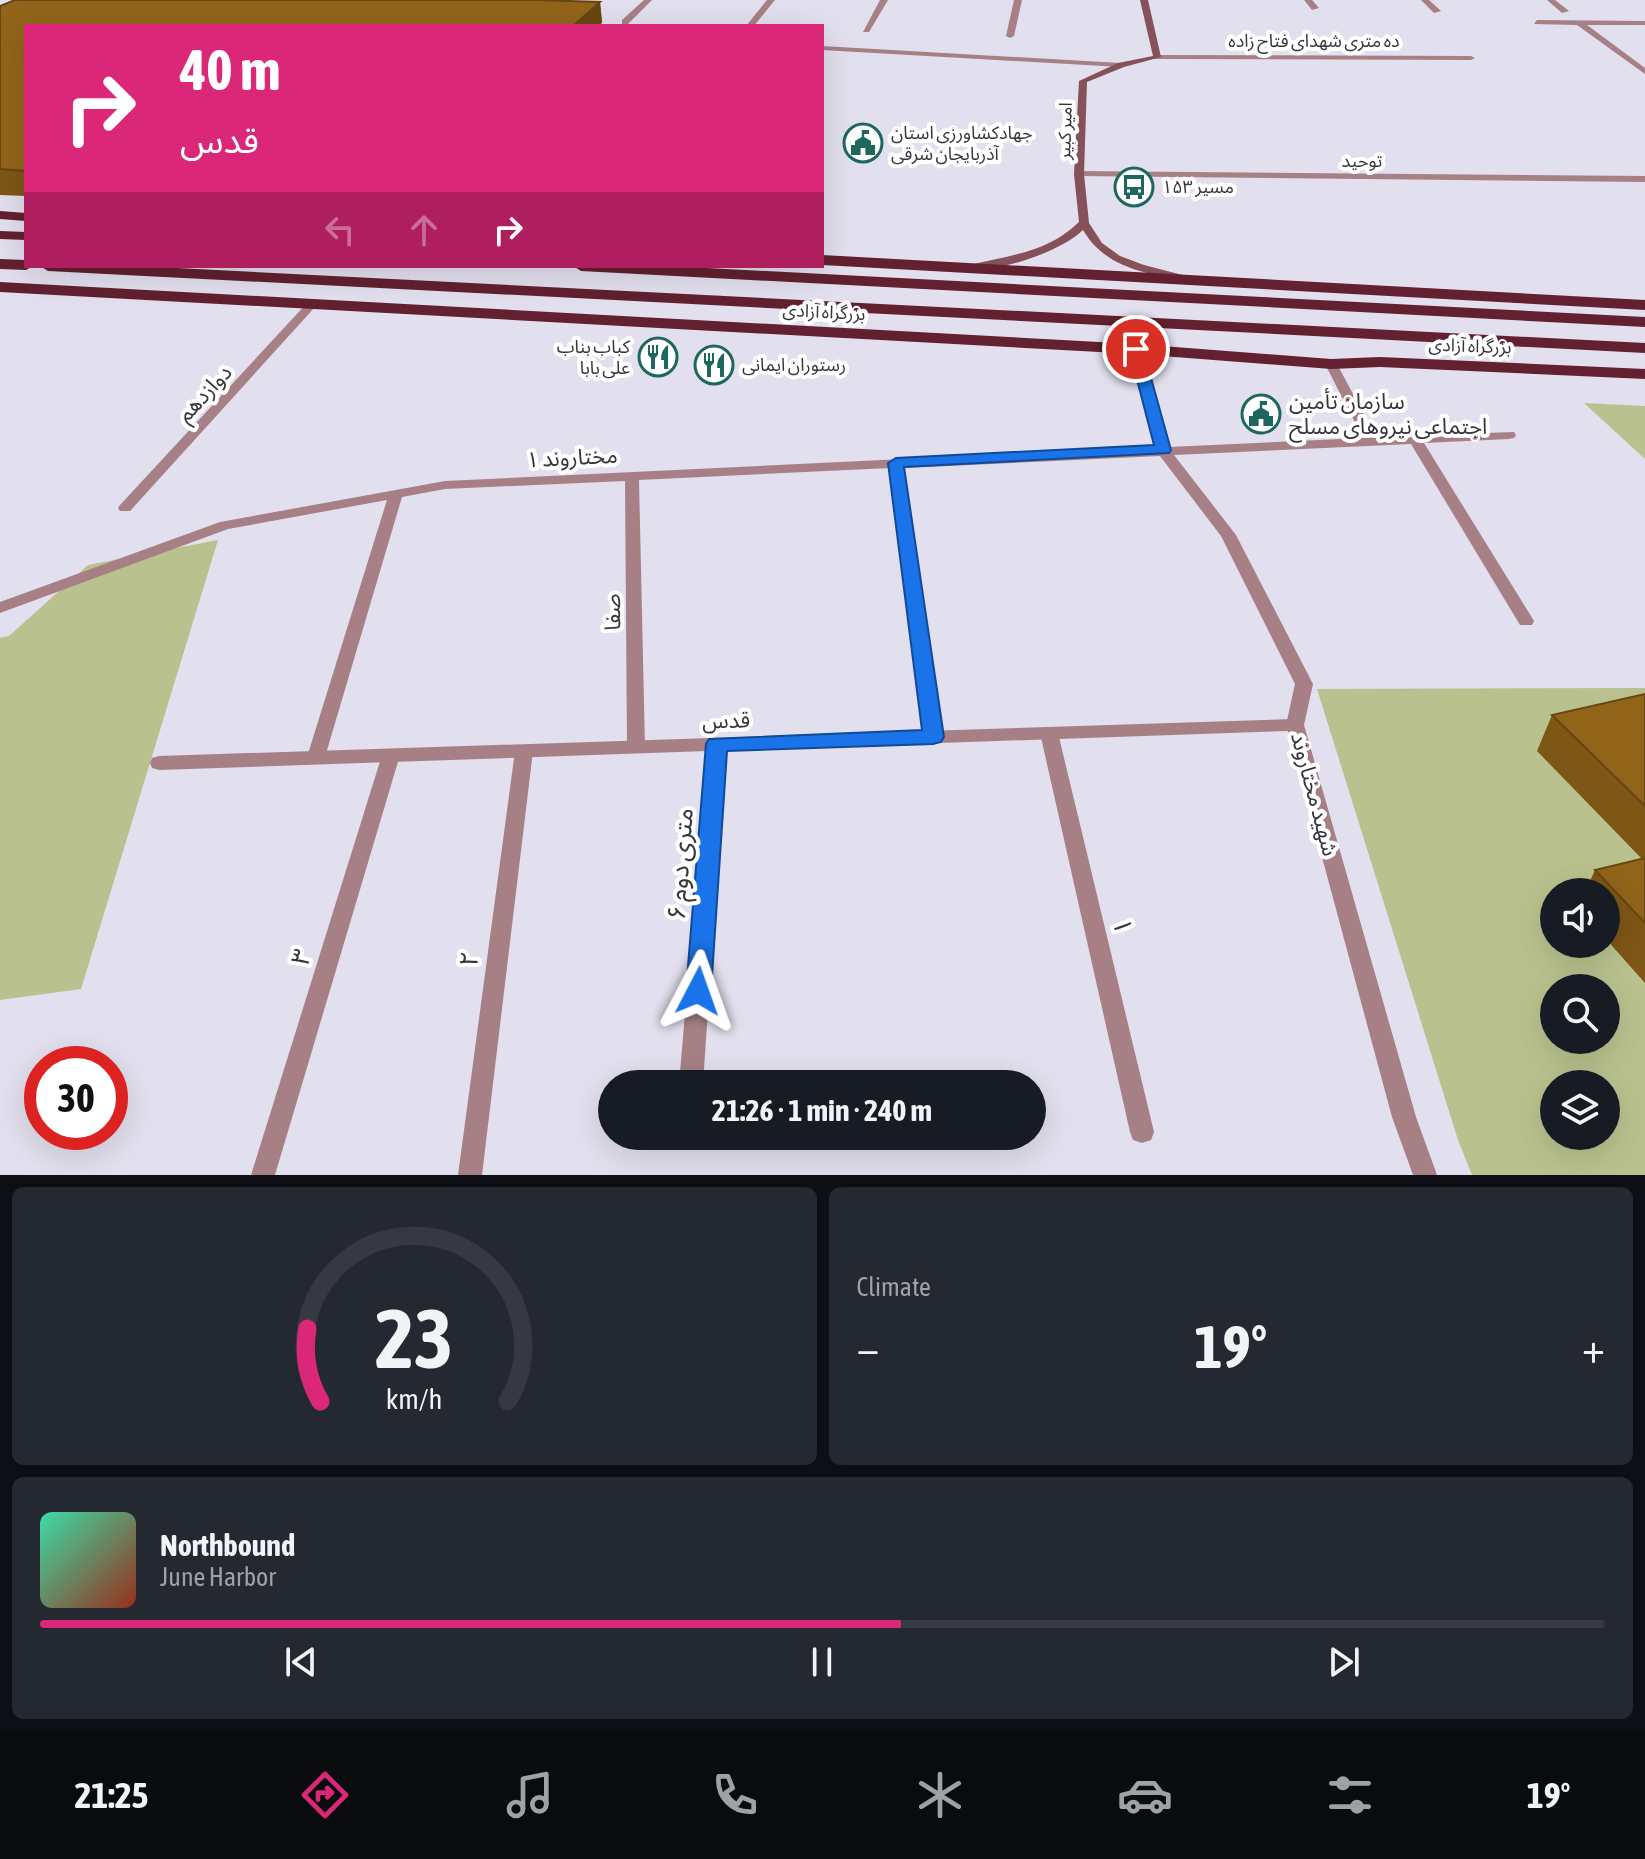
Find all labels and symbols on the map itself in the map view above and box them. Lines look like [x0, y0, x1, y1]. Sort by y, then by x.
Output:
street label: ده متری شهدای فتاح زاده [1228, 30, 1400, 54]
street label: امیر کبیر [1053, 102, 1077, 161]
public building icon: جهادکشاورزی استان آذربایجان شرقی [842, 122, 884, 164]
place label: جهادکشاورزی استان آذربایجان شرقی [891, 122, 1033, 165]
street label: توحید [1342, 150, 1382, 172]
bus stop icon: مسیر ۱۵۳ [1113, 166, 1155, 208]
place label: مسیر ۱۵۳ [1162, 176, 1234, 198]
street label: بزرگراه آزادی [782, 299, 866, 325]
pin [1102, 315, 1170, 383]
street label: بزرگراه آزادی [1428, 334, 1512, 358]
place label: کباب بناب علی بابا [557, 336, 631, 379]
restaurant icon: کباب بناب علی بابا [637, 336, 679, 378]
restaurant icon: رستوران ایمانی [693, 344, 735, 386]
place label: رستوران ایمانی [742, 354, 846, 376]
street label: دوازدهم [171, 359, 240, 430]
place label: سازمان تأمین اجتماعی نیروهای مسلح [1289, 388, 1487, 443]
public building icon: سازمان تأمین اجتماعی نیروهای مسلح [1240, 393, 1282, 435]
street label: مختاروند ۱ [526, 442, 618, 473]
street label: صفا [599, 593, 625, 631]
street label: قدس [701, 706, 751, 734]
street label: شهید مختاروند [1285, 729, 1344, 859]
street label: ۶ متری دوم [661, 807, 704, 921]
street label: ۱ [1107, 915, 1139, 937]
street label: ۳ [284, 946, 318, 968]
position arrow [656, 949, 740, 1033]
street label: ۲ [453, 950, 485, 968]
speed limit sign: 30 [24, 1046, 128, 1150]

